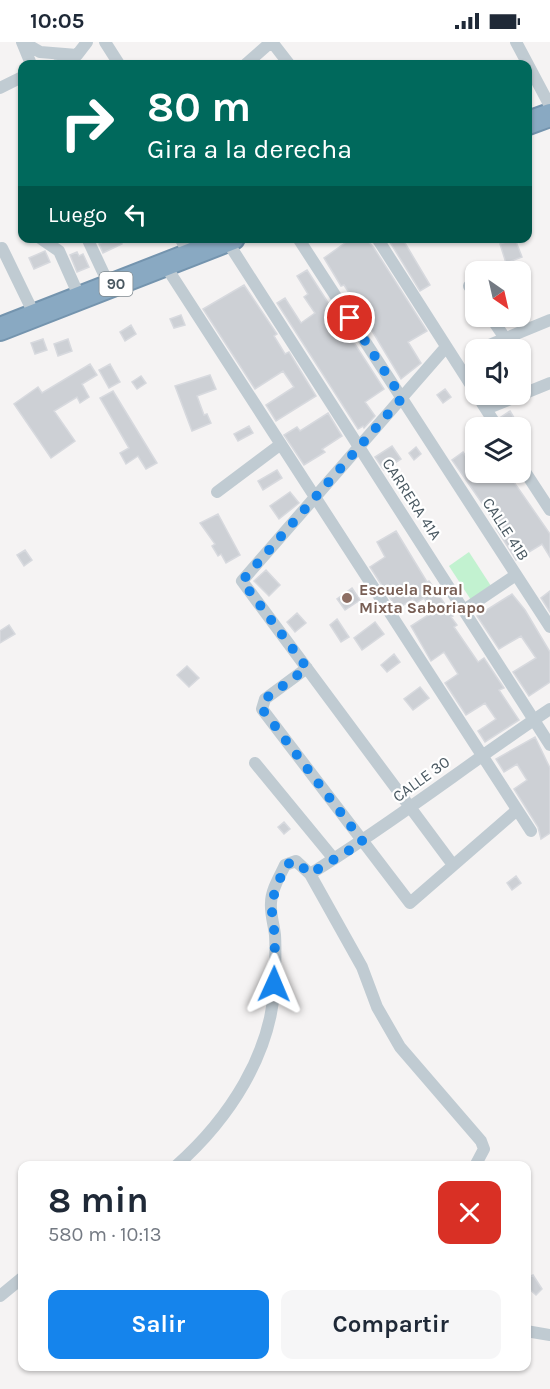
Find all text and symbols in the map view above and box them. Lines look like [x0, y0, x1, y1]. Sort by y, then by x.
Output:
text: 10:05 [30, 8, 84, 34]
text: 80 m [147, 82, 251, 132]
icon: right [48, 84, 126, 162]
text: Gira a la derecha [147, 133, 352, 165]
icon: left [119, 198, 152, 231]
text: Luego [48, 202, 107, 228]
north arrow [465, 261, 531, 327]
map controls [465, 261, 531, 483]
road number: 90 [100, 272, 132, 296]
pin [324, 292, 375, 343]
icon: arrive [333, 301, 366, 334]
button: sound [465, 339, 531, 405]
button: layers [465, 417, 531, 483]
street label: CARRERA 41A [378, 454, 446, 544]
street label: CALLE 41B [479, 494, 533, 564]
place label: Escuela Rural Mixta Saboriapo [359, 580, 485, 617]
marker: Escuela Rural Mixta Saboriapo [340, 591, 354, 605]
street label: CALLE 30 [389, 752, 453, 806]
position arrow [242, 952, 306, 1016]
text: 8 min [48, 1179, 149, 1221]
button: close [438, 1181, 501, 1244]
text: 580 m · 10:13 [48, 1223, 162, 1246]
button: Salir [48, 1290, 269, 1359]
button: Compartir [281, 1290, 501, 1359]

